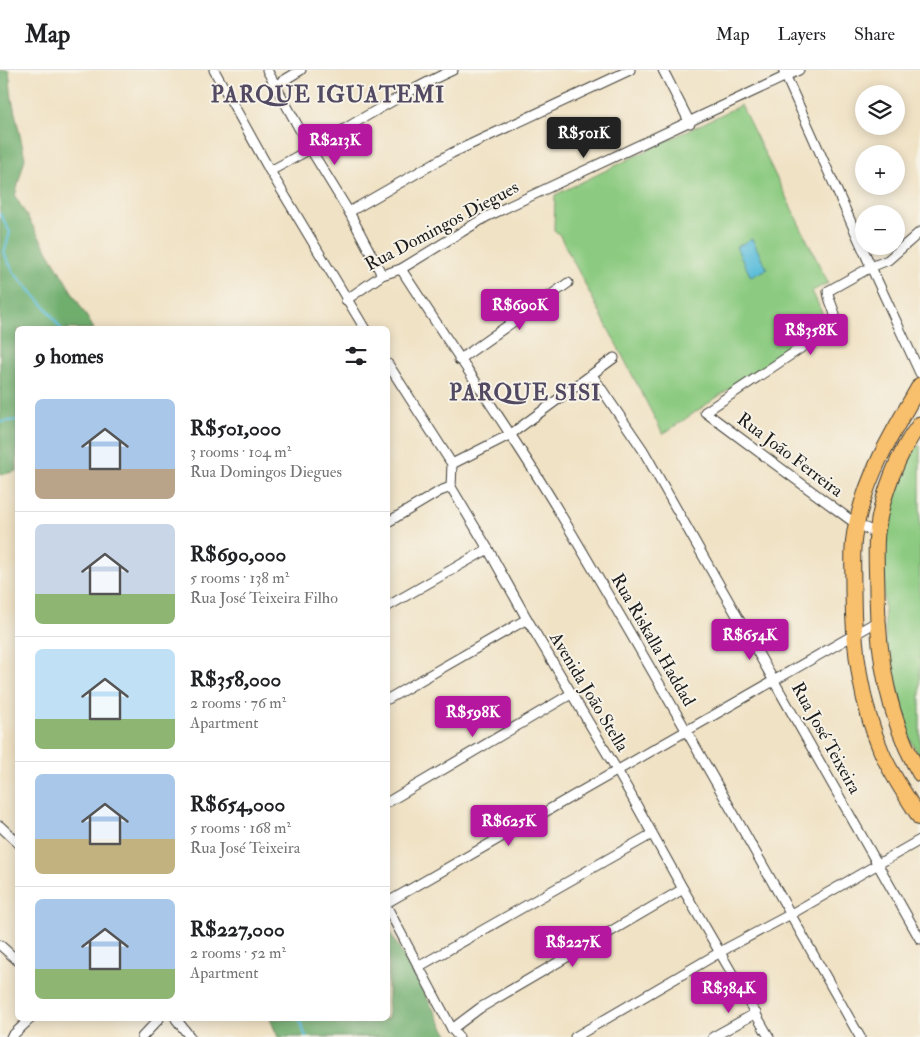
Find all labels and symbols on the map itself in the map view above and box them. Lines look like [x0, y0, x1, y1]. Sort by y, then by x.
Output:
district label: PARQUE IGUATEMI [211, 81, 445, 109]
pin: R$501K [543, 116, 625, 159]
pin: R$213K [294, 124, 376, 166]
street label: Rua Domingos Diegues [361, 176, 523, 276]
pin: R$690K [479, 288, 561, 331]
pin: R$358K [770, 314, 852, 356]
district label: PARQUE SISI [449, 379, 601, 407]
street label: Rua João Ferreira [732, 408, 848, 503]
street label: Rua Riskalla Haddad [606, 570, 700, 711]
pin: R$654K [709, 618, 791, 661]
street label: Avenida João Stella [544, 627, 634, 757]
street label: Rua José Teixeira [786, 678, 866, 798]
pin: R$598K [432, 696, 514, 738]
pin: R$625K [468, 804, 550, 847]
pin: R$227K [532, 926, 614, 968]
pin: R$384K [688, 972, 770, 1014]

